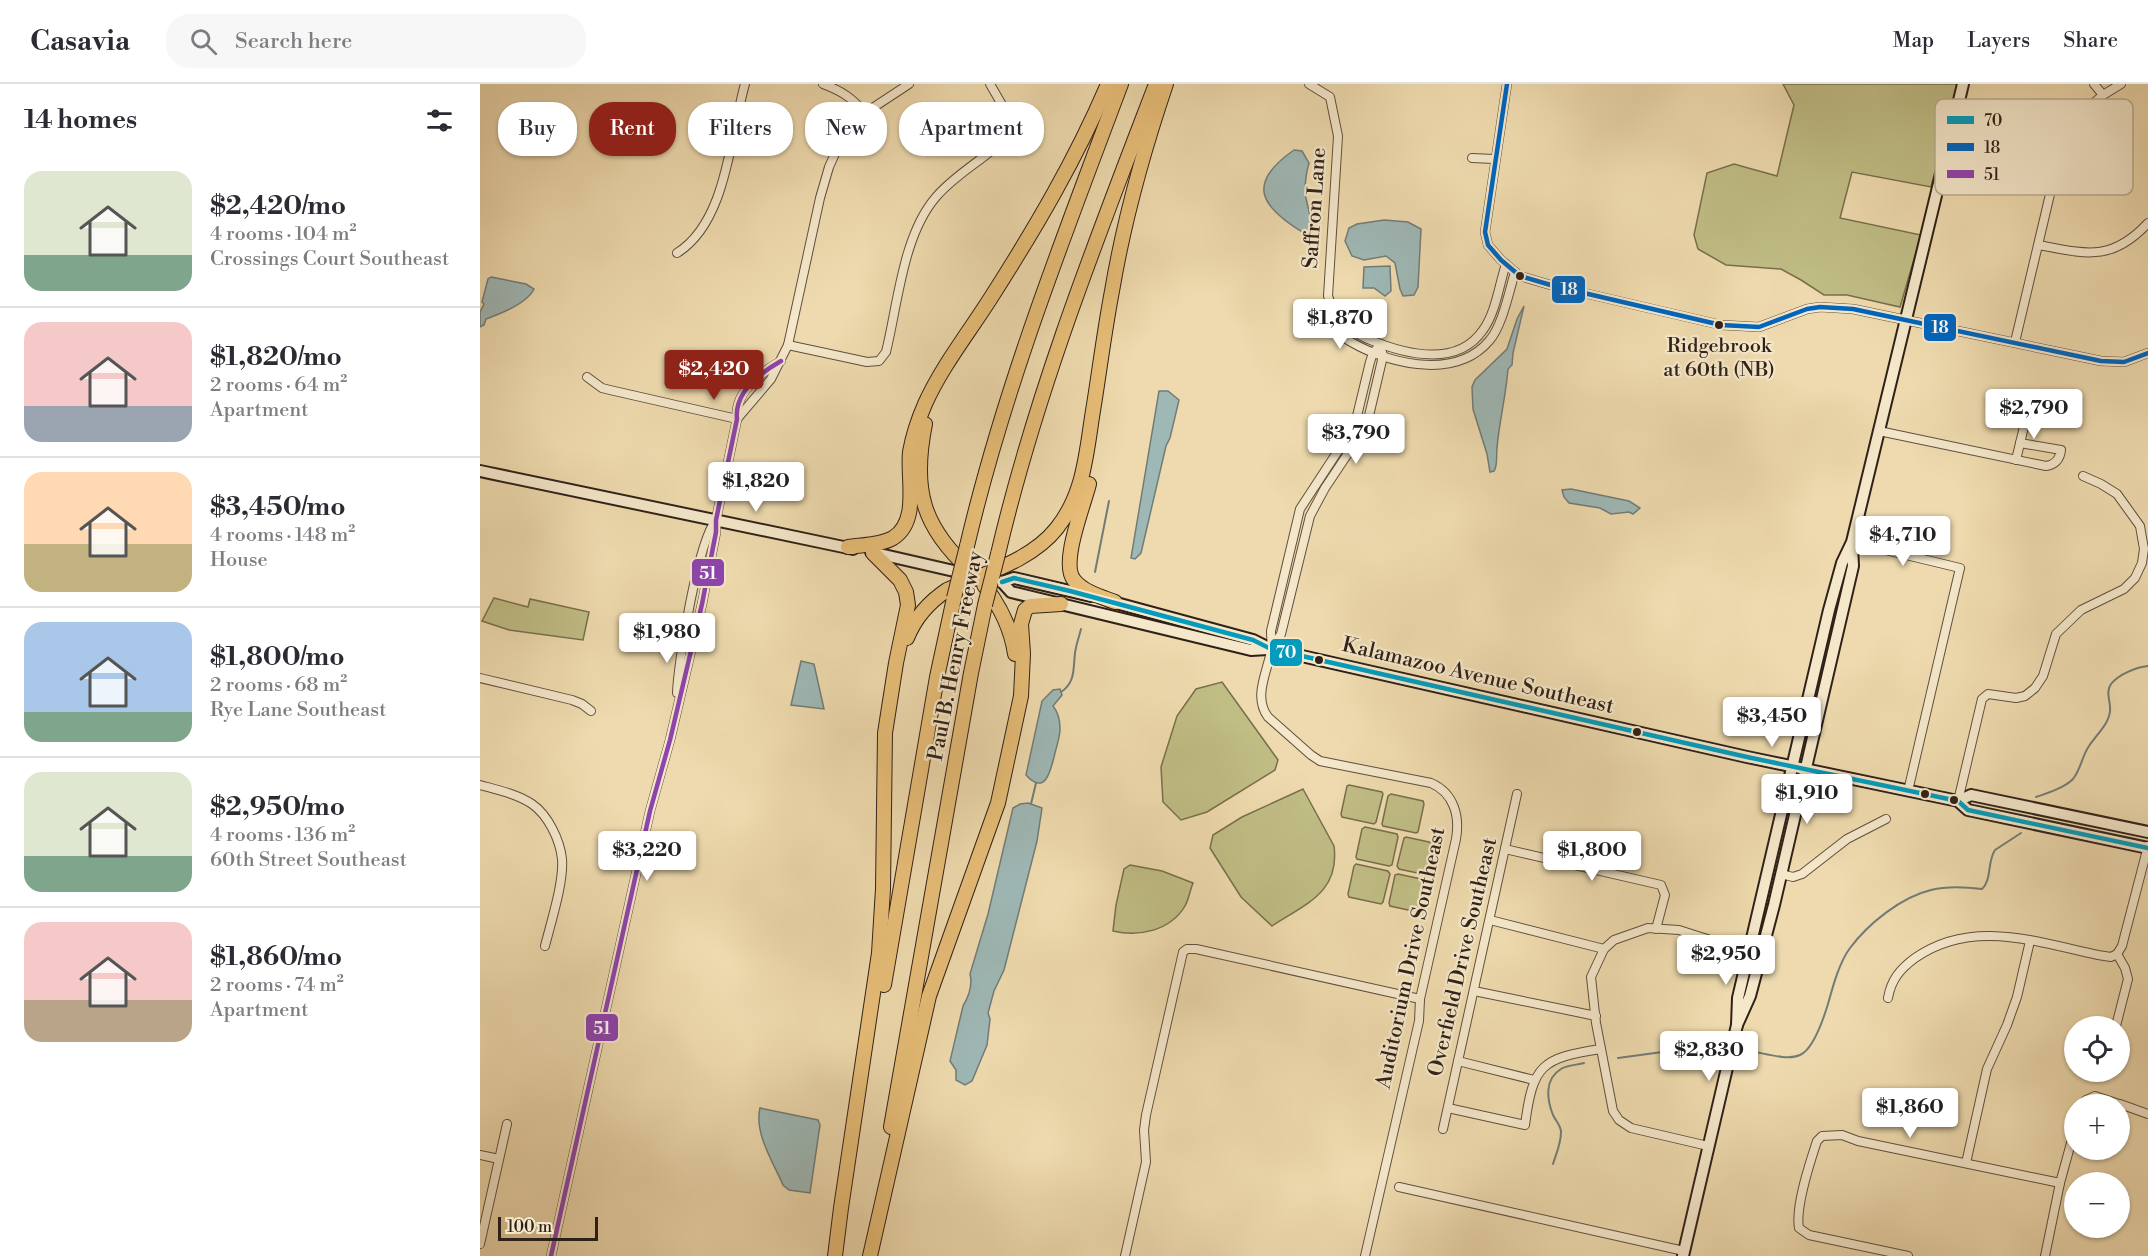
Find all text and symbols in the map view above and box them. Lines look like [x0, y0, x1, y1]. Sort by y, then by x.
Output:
search box [166, 14, 586, 68]
text: Casavia [30, 24, 130, 59]
icon: search [187, 25, 220, 58]
text: Search here [235, 28, 352, 55]
text: Map [1893, 28, 1934, 54]
text: Layers [1967, 28, 2030, 54]
text: Share [2063, 28, 2118, 54]
legend [1935, 99, 2133, 195]
chip: Buy [498, 102, 577, 156]
chip: Rent [589, 102, 676, 156]
chip: Filters [688, 102, 793, 156]
chip: New [805, 102, 887, 156]
chip: Apartment [899, 102, 1044, 156]
text: 14 homes [24, 104, 137, 136]
icon: filters [423, 104, 456, 137]
text: 70 [1984, 111, 2002, 131]
text: 18 [1984, 138, 2001, 158]
street label: Saffron Lane [1298, 147, 1332, 269]
text: 51 [1984, 165, 2000, 185]
text: $2,420/mo [210, 190, 346, 222]
icon: home [72, 195, 144, 267]
text: 4 rooms · 104 m² [210, 222, 357, 247]
text: Crossings Court Southeast [210, 247, 449, 272]
unlabelled marker [1514, 270, 1526, 282]
line badge: 18 [1551, 275, 1586, 304]
text: 18 [1560, 280, 1578, 300]
pin: $1,870 [1291, 299, 1389, 350]
text: $1,870 [1307, 306, 1373, 331]
line badge: 18 [1923, 313, 1957, 342]
text: 18 [1931, 318, 1949, 338]
marker: Ridgebrook at 60th (NB) [1713, 319, 1725, 331]
place label: Ridgebrook at 60th (NB) [1663, 334, 1775, 383]
text: $1,820/mo [210, 341, 342, 373]
icon: home [72, 346, 144, 418]
pin: $2,420 [665, 350, 763, 401]
text: $2,420 [679, 357, 749, 382]
text: 2 rooms · 64 m² [210, 373, 347, 398]
pin: $2,790 [1985, 389, 2083, 440]
text: $2,790 [1999, 396, 2069, 421]
text: Apartment [210, 398, 308, 423]
pin: $3,790 [1307, 414, 1405, 465]
text: $3,790 [1322, 421, 1390, 446]
pin: $1,820 [707, 462, 805, 513]
text: $1,820 [722, 469, 790, 494]
text: $3,450/mo [210, 491, 345, 523]
icon: home [72, 496, 144, 568]
pin: $4,710 [1854, 516, 1952, 567]
text: 4 rooms · 148 m² [210, 523, 355, 548]
text: $4,710 [1869, 523, 1937, 548]
text: House [210, 548, 268, 573]
street label: Paul B. Henry Freeway [923, 548, 989, 763]
line badge: 51 [691, 558, 725, 587]
text: 51 [699, 564, 717, 584]
pin: $1,980 [618, 613, 716, 664]
text: $1,980 [633, 620, 701, 645]
street label: Kalamazoo Avenue Southeast [1340, 632, 1617, 720]
line badge: 70 [1269, 638, 1303, 667]
text: $1,800/mo [210, 641, 345, 673]
text: 70 [1276, 643, 1296, 663]
icon: home [72, 646, 144, 718]
unlabelled marker [1313, 654, 1325, 666]
text: 2 rooms · 68 m² [210, 673, 347, 698]
pin: $3,450 [1723, 697, 1821, 748]
text: Rye Lane Southeast [210, 698, 386, 723]
text: $3,450 [1737, 704, 1807, 729]
unlabelled marker [1631, 726, 1643, 738]
pin: $1,910 [1758, 774, 1856, 825]
text: $1,910 [1775, 781, 1839, 806]
unlabelled marker [1919, 788, 1931, 800]
text: $2,950/mo [210, 791, 345, 823]
unlabelled marker [1948, 794, 1960, 806]
icon: home [72, 796, 144, 868]
text: 4 rooms · 136 m² [210, 823, 355, 848]
street label: Auditorium Drive Southeast [1370, 824, 1452, 1092]
pin: $3,220 [598, 831, 696, 882]
pin: $1,800 [1543, 831, 1641, 882]
street label: Overfield Drive Southeast [1423, 834, 1503, 1079]
text: $3,220 [612, 838, 682, 863]
text: $1,800 [1557, 838, 1627, 863]
text: 60th Street Southeast [210, 848, 407, 873]
pin: $2,950 [1677, 935, 1775, 986]
text: $1,860/mo [210, 941, 342, 973]
text: $2,950 [1691, 942, 1761, 967]
icon: home [72, 946, 144, 1018]
text: 2 rooms · 74 m² [210, 973, 344, 998]
text: Apartment [210, 998, 308, 1023]
line badge: 51 [585, 1013, 619, 1042]
map controls [2064, 1016, 2130, 1238]
button: locate [2064, 1016, 2130, 1082]
text: 51 [593, 1019, 611, 1039]
pin: $2,830 [1660, 1031, 1758, 1082]
text: $2,830 [1674, 1038, 1744, 1063]
pin: $1,860 [1861, 1088, 1959, 1139]
button: + [2064, 1094, 2130, 1160]
text: $1,860 [1876, 1095, 1944, 1120]
button: − [2064, 1172, 2130, 1238]
scale bar [498, 1214, 598, 1242]
text: 100 m [507, 1217, 552, 1237]

